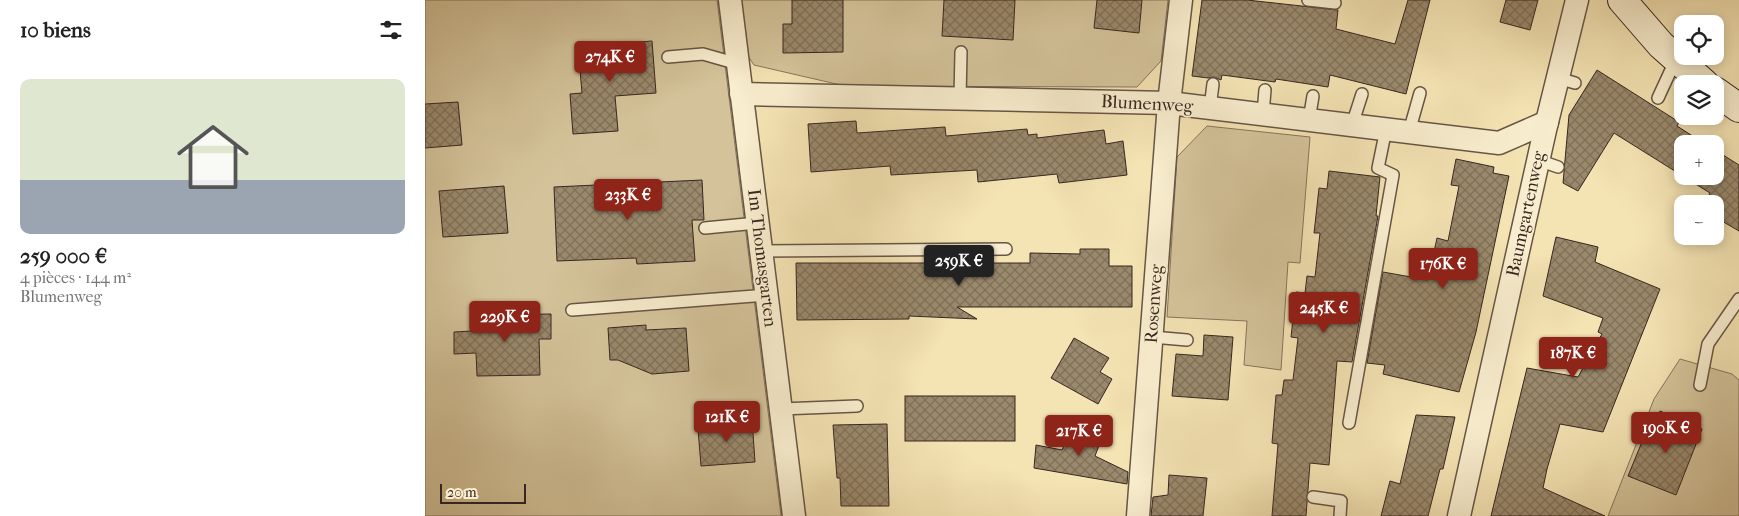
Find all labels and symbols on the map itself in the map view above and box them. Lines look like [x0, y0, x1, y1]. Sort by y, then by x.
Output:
pin: 274K € [569, 41, 651, 83]
street label: Blumenweg [1100, 91, 1194, 117]
street label: Baumgartenweg [1502, 149, 1550, 279]
pin: 233K € [587, 178, 669, 221]
street label: Im Thomasgarten [743, 188, 781, 329]
pin: 259K € [918, 244, 1000, 287]
pin: 176K € [1402, 248, 1484, 290]
street label: Rosenweg [1141, 263, 1167, 344]
pin: 245K € [1283, 292, 1365, 334]
pin: 229K € [464, 300, 546, 343]
pin: 187K € [1532, 336, 1614, 379]
pin: 121K € [686, 400, 768, 443]
pin: 190K € [1625, 412, 1707, 454]
pin: 217K € [1038, 414, 1120, 457]
scale bar [440, 481, 526, 504]

